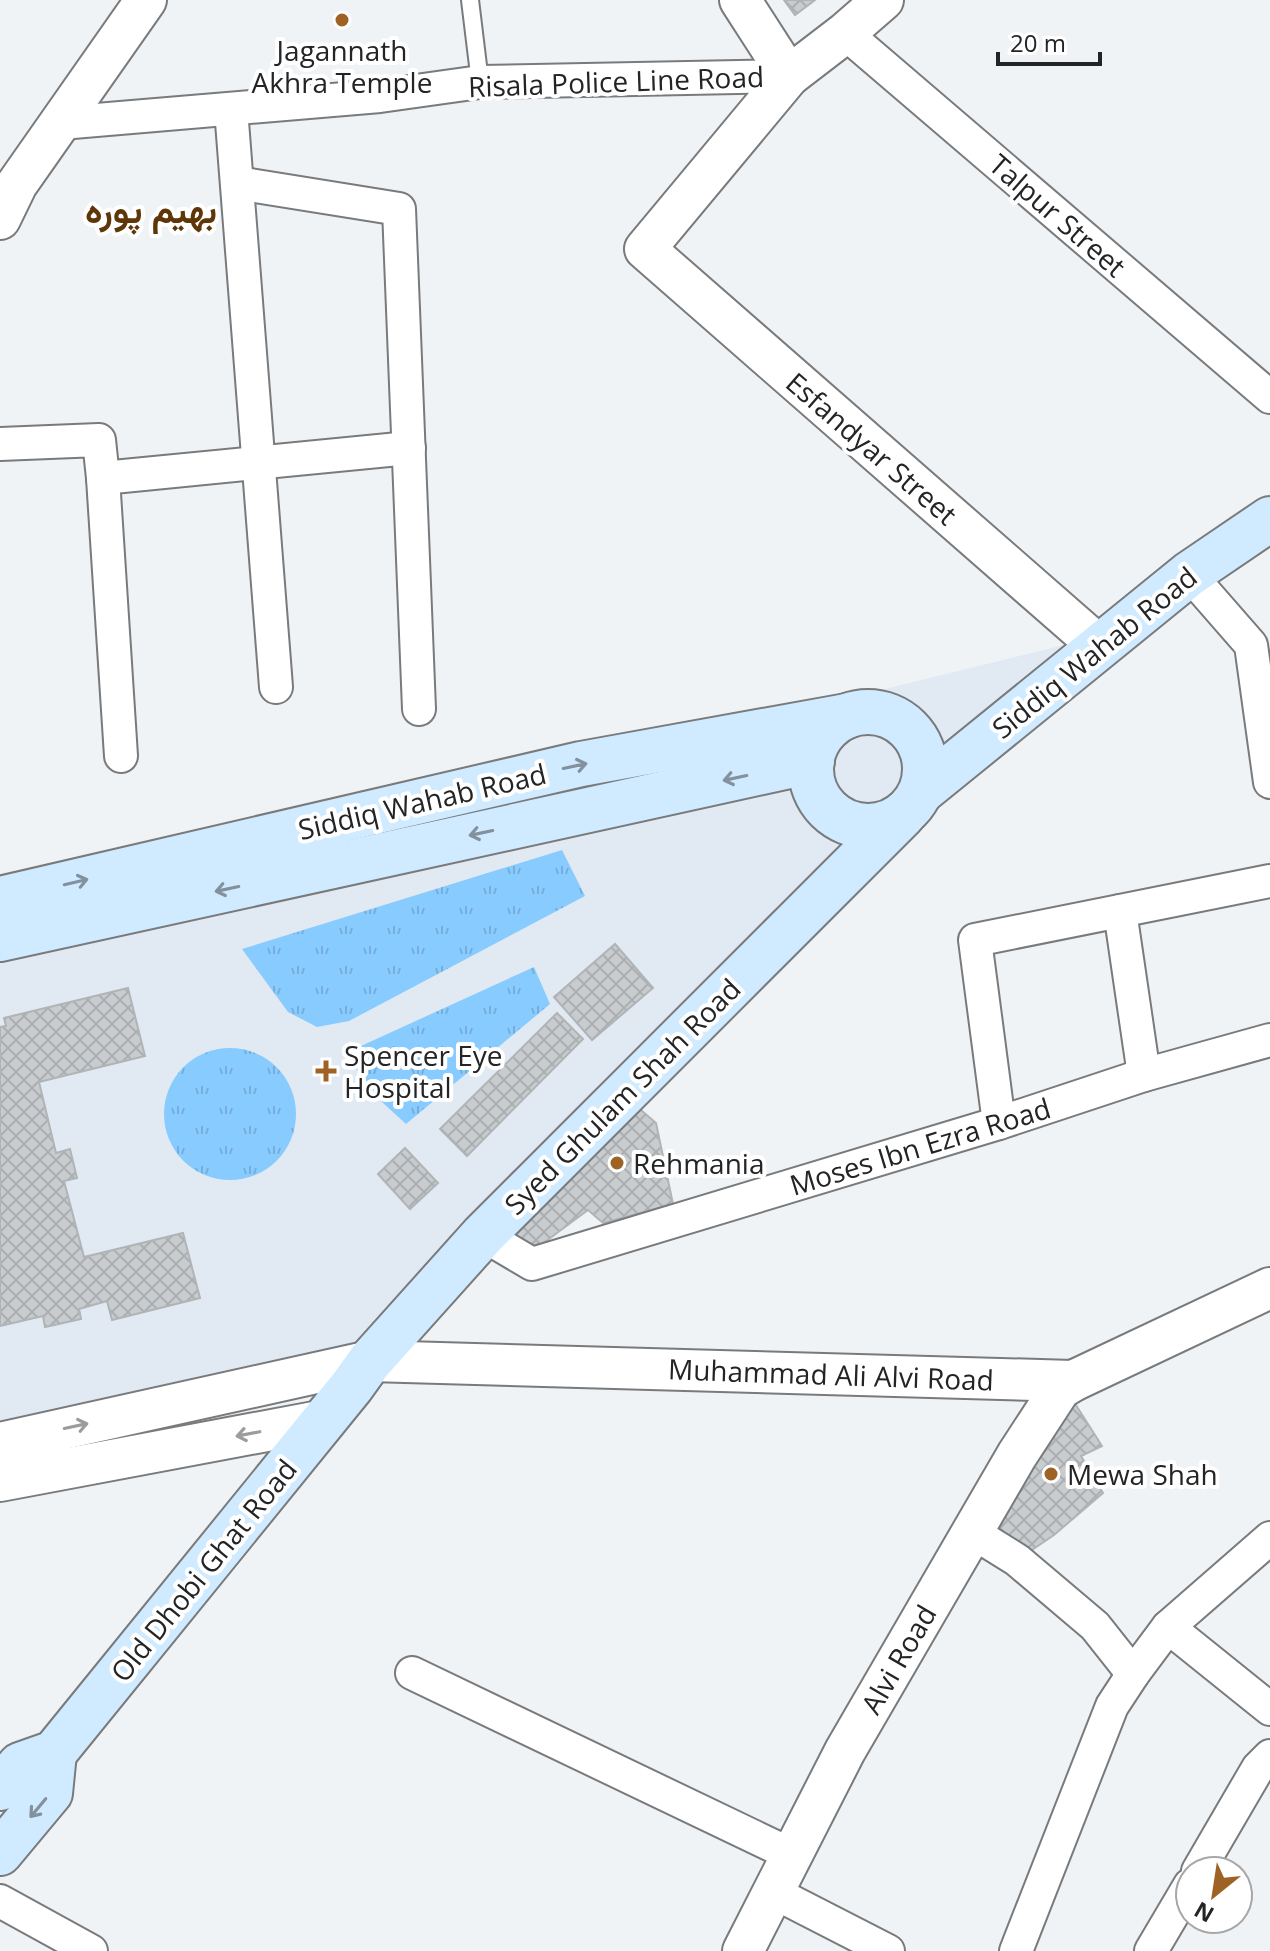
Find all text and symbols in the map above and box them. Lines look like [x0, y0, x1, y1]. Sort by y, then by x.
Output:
marker: Jagannath Akhra Temple [333, 11, 351, 29]
scale bar [998, 16, 1100, 66]
text: 20 m [1010, 26, 1066, 59]
place label: Jagannath Akhra Temple [252, 31, 432, 101]
street label: Risala Police Line Road [467, 57, 765, 105]
street label: Talpur Street [982, 145, 1134, 285]
district label: بھیم پورہ [85, 185, 217, 235]
street label: Esfandyar Street [779, 363, 965, 533]
street label: Siddiq Wahab Road [984, 557, 1204, 747]
street label: Siddiq Wahab Road [294, 754, 550, 848]
one-way arrow [561, 758, 587, 773]
one-way arrow [723, 771, 749, 786]
one-way arrow [469, 826, 495, 841]
one-way arrow [63, 873, 88, 888]
one-way arrow [215, 882, 241, 897]
street label: Syed Ghulam Shah Road [496, 970, 748, 1222]
place label: Spencer Eye Hospital [344, 1036, 503, 1106]
marker: Spencer Eye Hospital [315, 1060, 337, 1082]
street label: Moses Ibn Ezra Road [785, 1088, 1055, 1204]
place label: Rehmania [633, 1144, 764, 1182]
marker: Rehmania [608, 1154, 626, 1172]
street label: Muhammad Ali Alvi Road [667, 1349, 995, 1399]
one-way arrow [63, 1418, 88, 1433]
one-way arrow [236, 1428, 261, 1443]
street label: Old Dhobi Ghat Road [101, 1451, 305, 1689]
place label: Mewa Shah [1067, 1455, 1218, 1493]
marker: Mewa Shah [1042, 1465, 1060, 1483]
street label: Alvi Road [852, 1598, 944, 1720]
one-way arrow [29, 1797, 47, 1817]
north arrow [1174, 1855, 1254, 1935]
text: N [1188, 1896, 1219, 1931]

